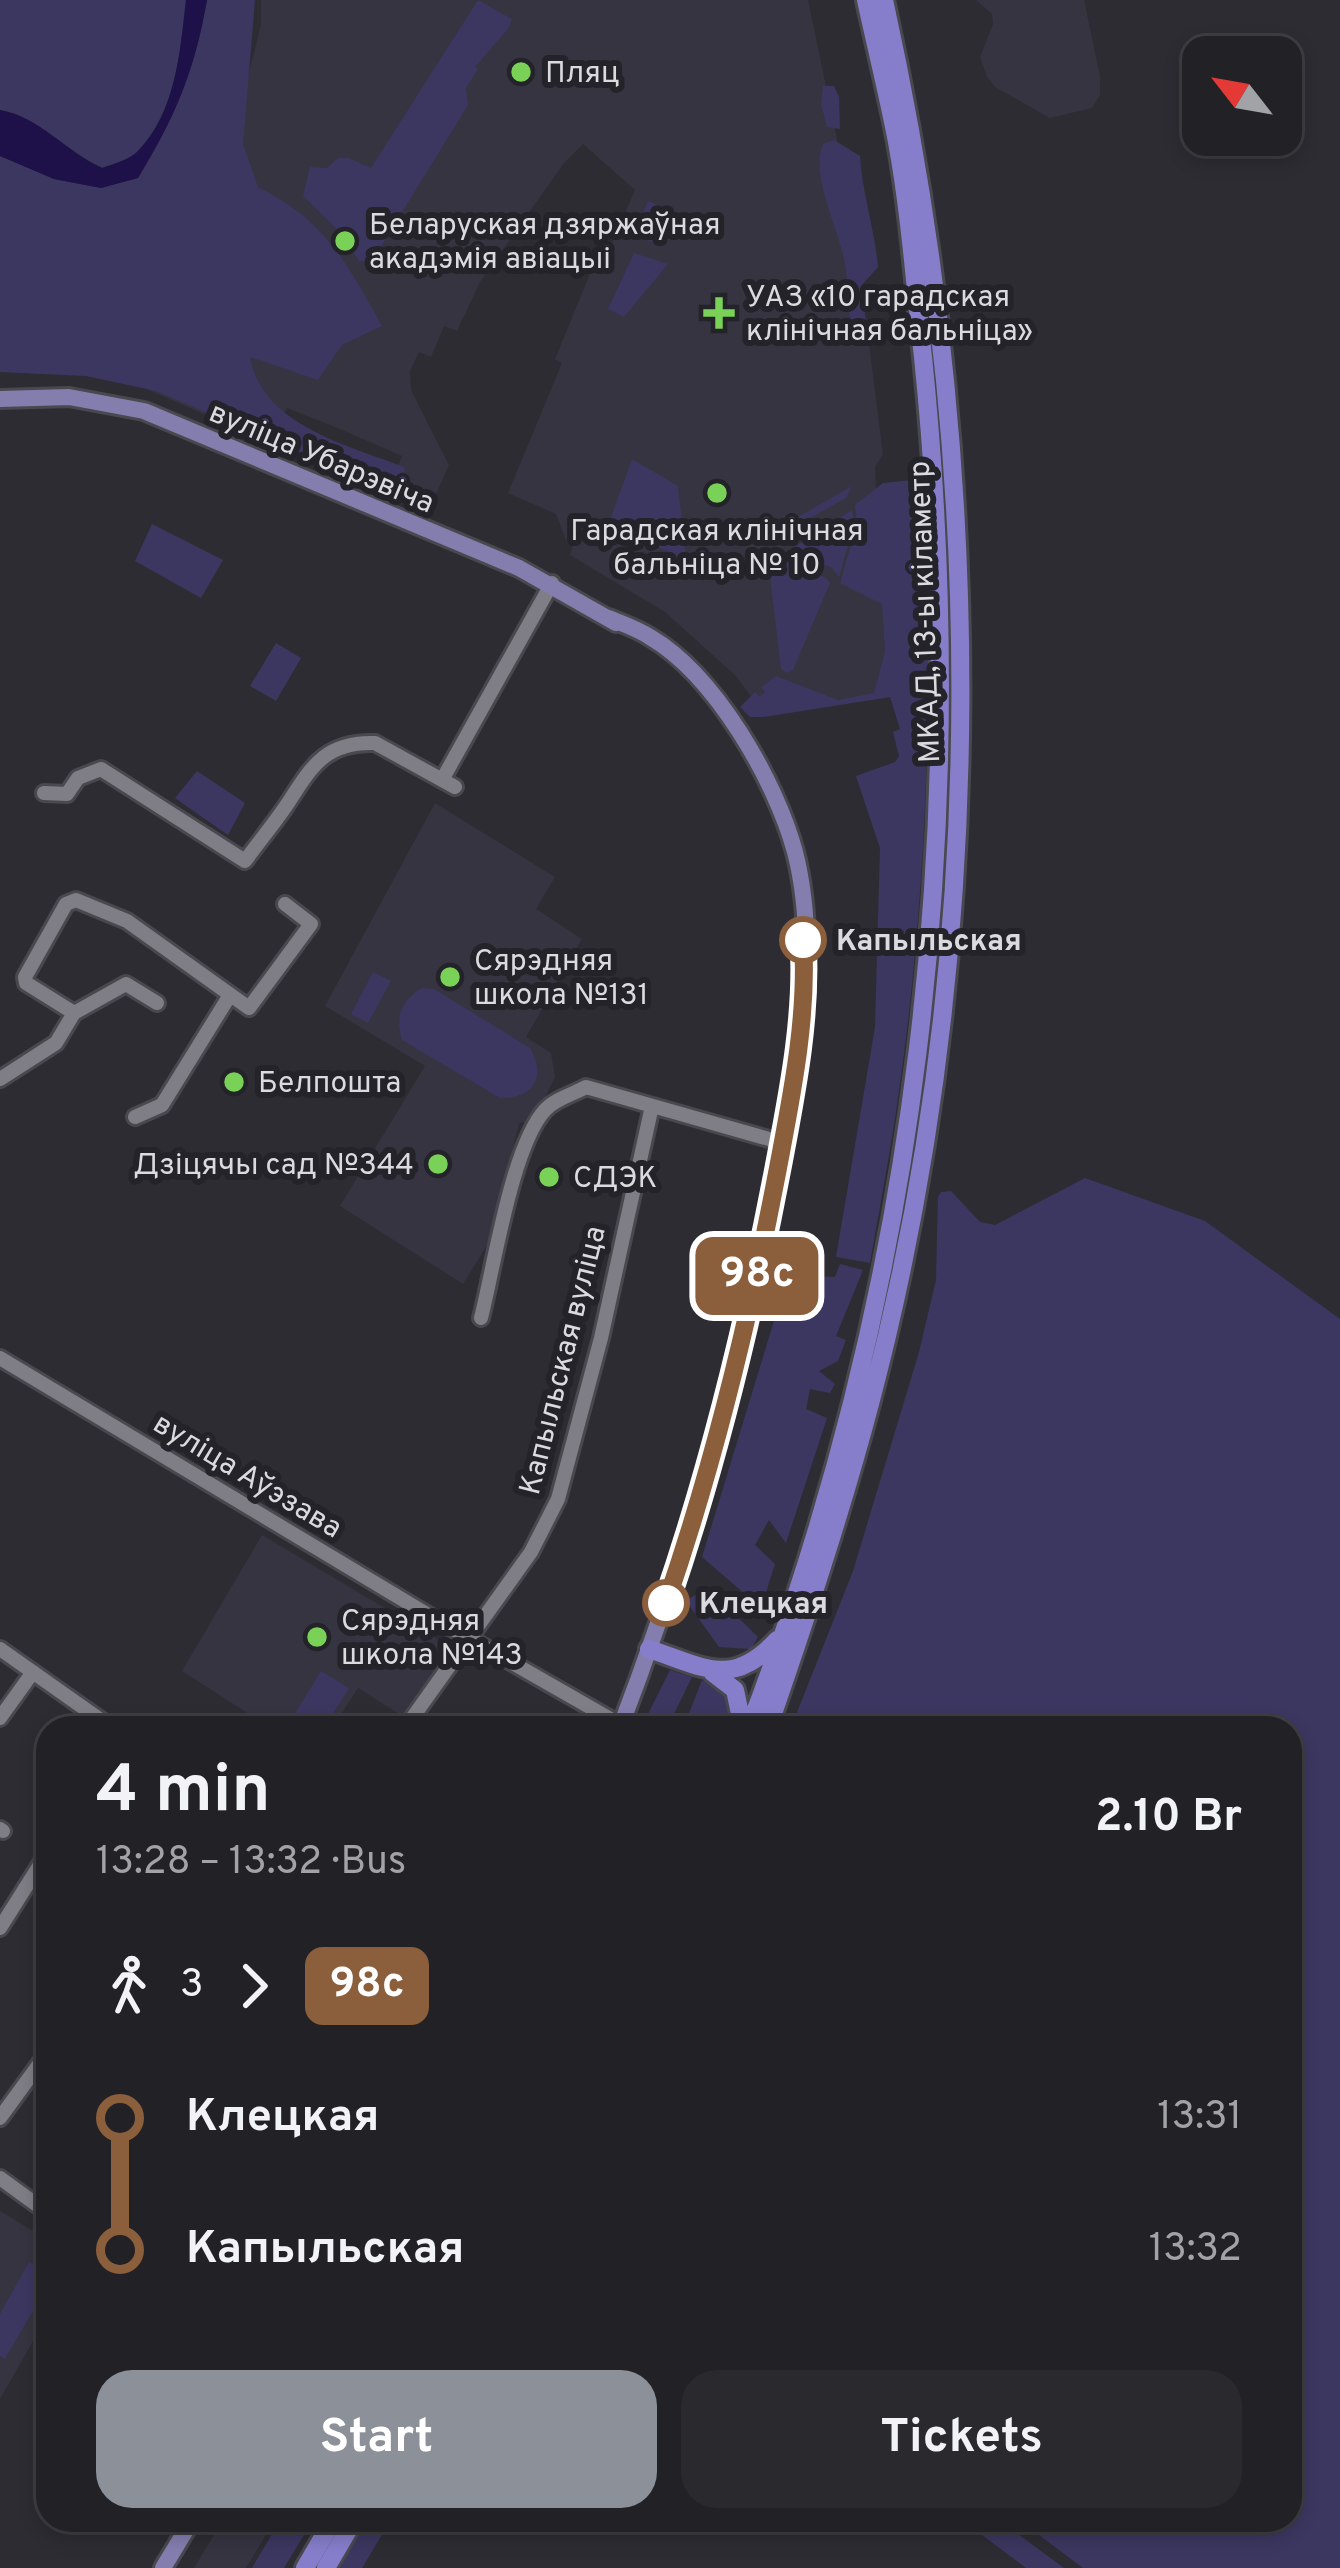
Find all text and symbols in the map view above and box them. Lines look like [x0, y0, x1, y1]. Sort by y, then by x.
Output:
north arrow [1182, 36, 1302, 156]
map controls [1182, 36, 1302, 156]
place label: Пляц [545, 56, 620, 93]
marker: Пляц [508, 59, 534, 85]
place label: Беларуская дзяржаўная акадэмія авіацыі [369, 208, 721, 279]
marker: Беларуская дзяржаўная акадэмія авіацыі [332, 228, 358, 254]
place label: УАЗ «10 гарадская клінічная бальніца» [746, 280, 1033, 351]
marker: УАЗ «10 гарадская клінічная бальніца» [703, 297, 735, 329]
street label: вуліца Убарэвіча [203, 395, 439, 523]
street label: МКАД, 13-ы кіламетр [903, 460, 950, 764]
marker: Гарадская клінічная бальніца № 10 [704, 480, 730, 506]
place label: Гарадская клінічная бальніца № 10 [570, 514, 864, 585]
marker: Капыльская [781, 918, 825, 962]
place label: Капыльская [836, 924, 1022, 961]
place label: Сярэдняя школа №131 [474, 944, 649, 1015]
marker: Сярэдняя школа №131 [437, 964, 463, 990]
place label: Белпошта [258, 1066, 401, 1103]
marker: Белпошта [221, 1069, 247, 1095]
place label: Дзіцячы сад №344 [133, 1148, 414, 1185]
marker: Дзіцячы сад №344 [425, 1151, 451, 1177]
place label: СДЭК [573, 1161, 657, 1198]
marker: СДЭК [536, 1164, 562, 1190]
street label: Капыльская вуліца [513, 1222, 616, 1499]
line badge: 98с [688, 1237, 826, 1315]
text: 98с [719, 1249, 795, 1302]
street label: вуліца Аўэзава [146, 1406, 348, 1548]
marker: Клецкая [644, 1581, 688, 1625]
place label: Клецкая [699, 1587, 828, 1624]
place label: Сярэдняя школа №143 [341, 1604, 523, 1675]
marker: Сярэдняя школа №143 [304, 1624, 330, 1650]
text: 4 min [96, 1752, 270, 1835]
text: 2.10 Br [1095, 1790, 1242, 1847]
text: 13:28 – 13:32 · Bus [96, 1839, 406, 1888]
icon: walk [96, 1953, 162, 2019]
icon: forward [221, 1953, 287, 2019]
text: 98с [329, 1959, 405, 2012]
text: 3 [180, 1962, 203, 2011]
text: Клецкая [186, 2090, 379, 2147]
text: 13:31 [1157, 2094, 1242, 2143]
text: Капыльская [186, 2222, 464, 2279]
text: 13:32 [1149, 2226, 1242, 2275]
button: Start [96, 2370, 657, 2508]
button: Tickets [681, 2370, 1242, 2508]

